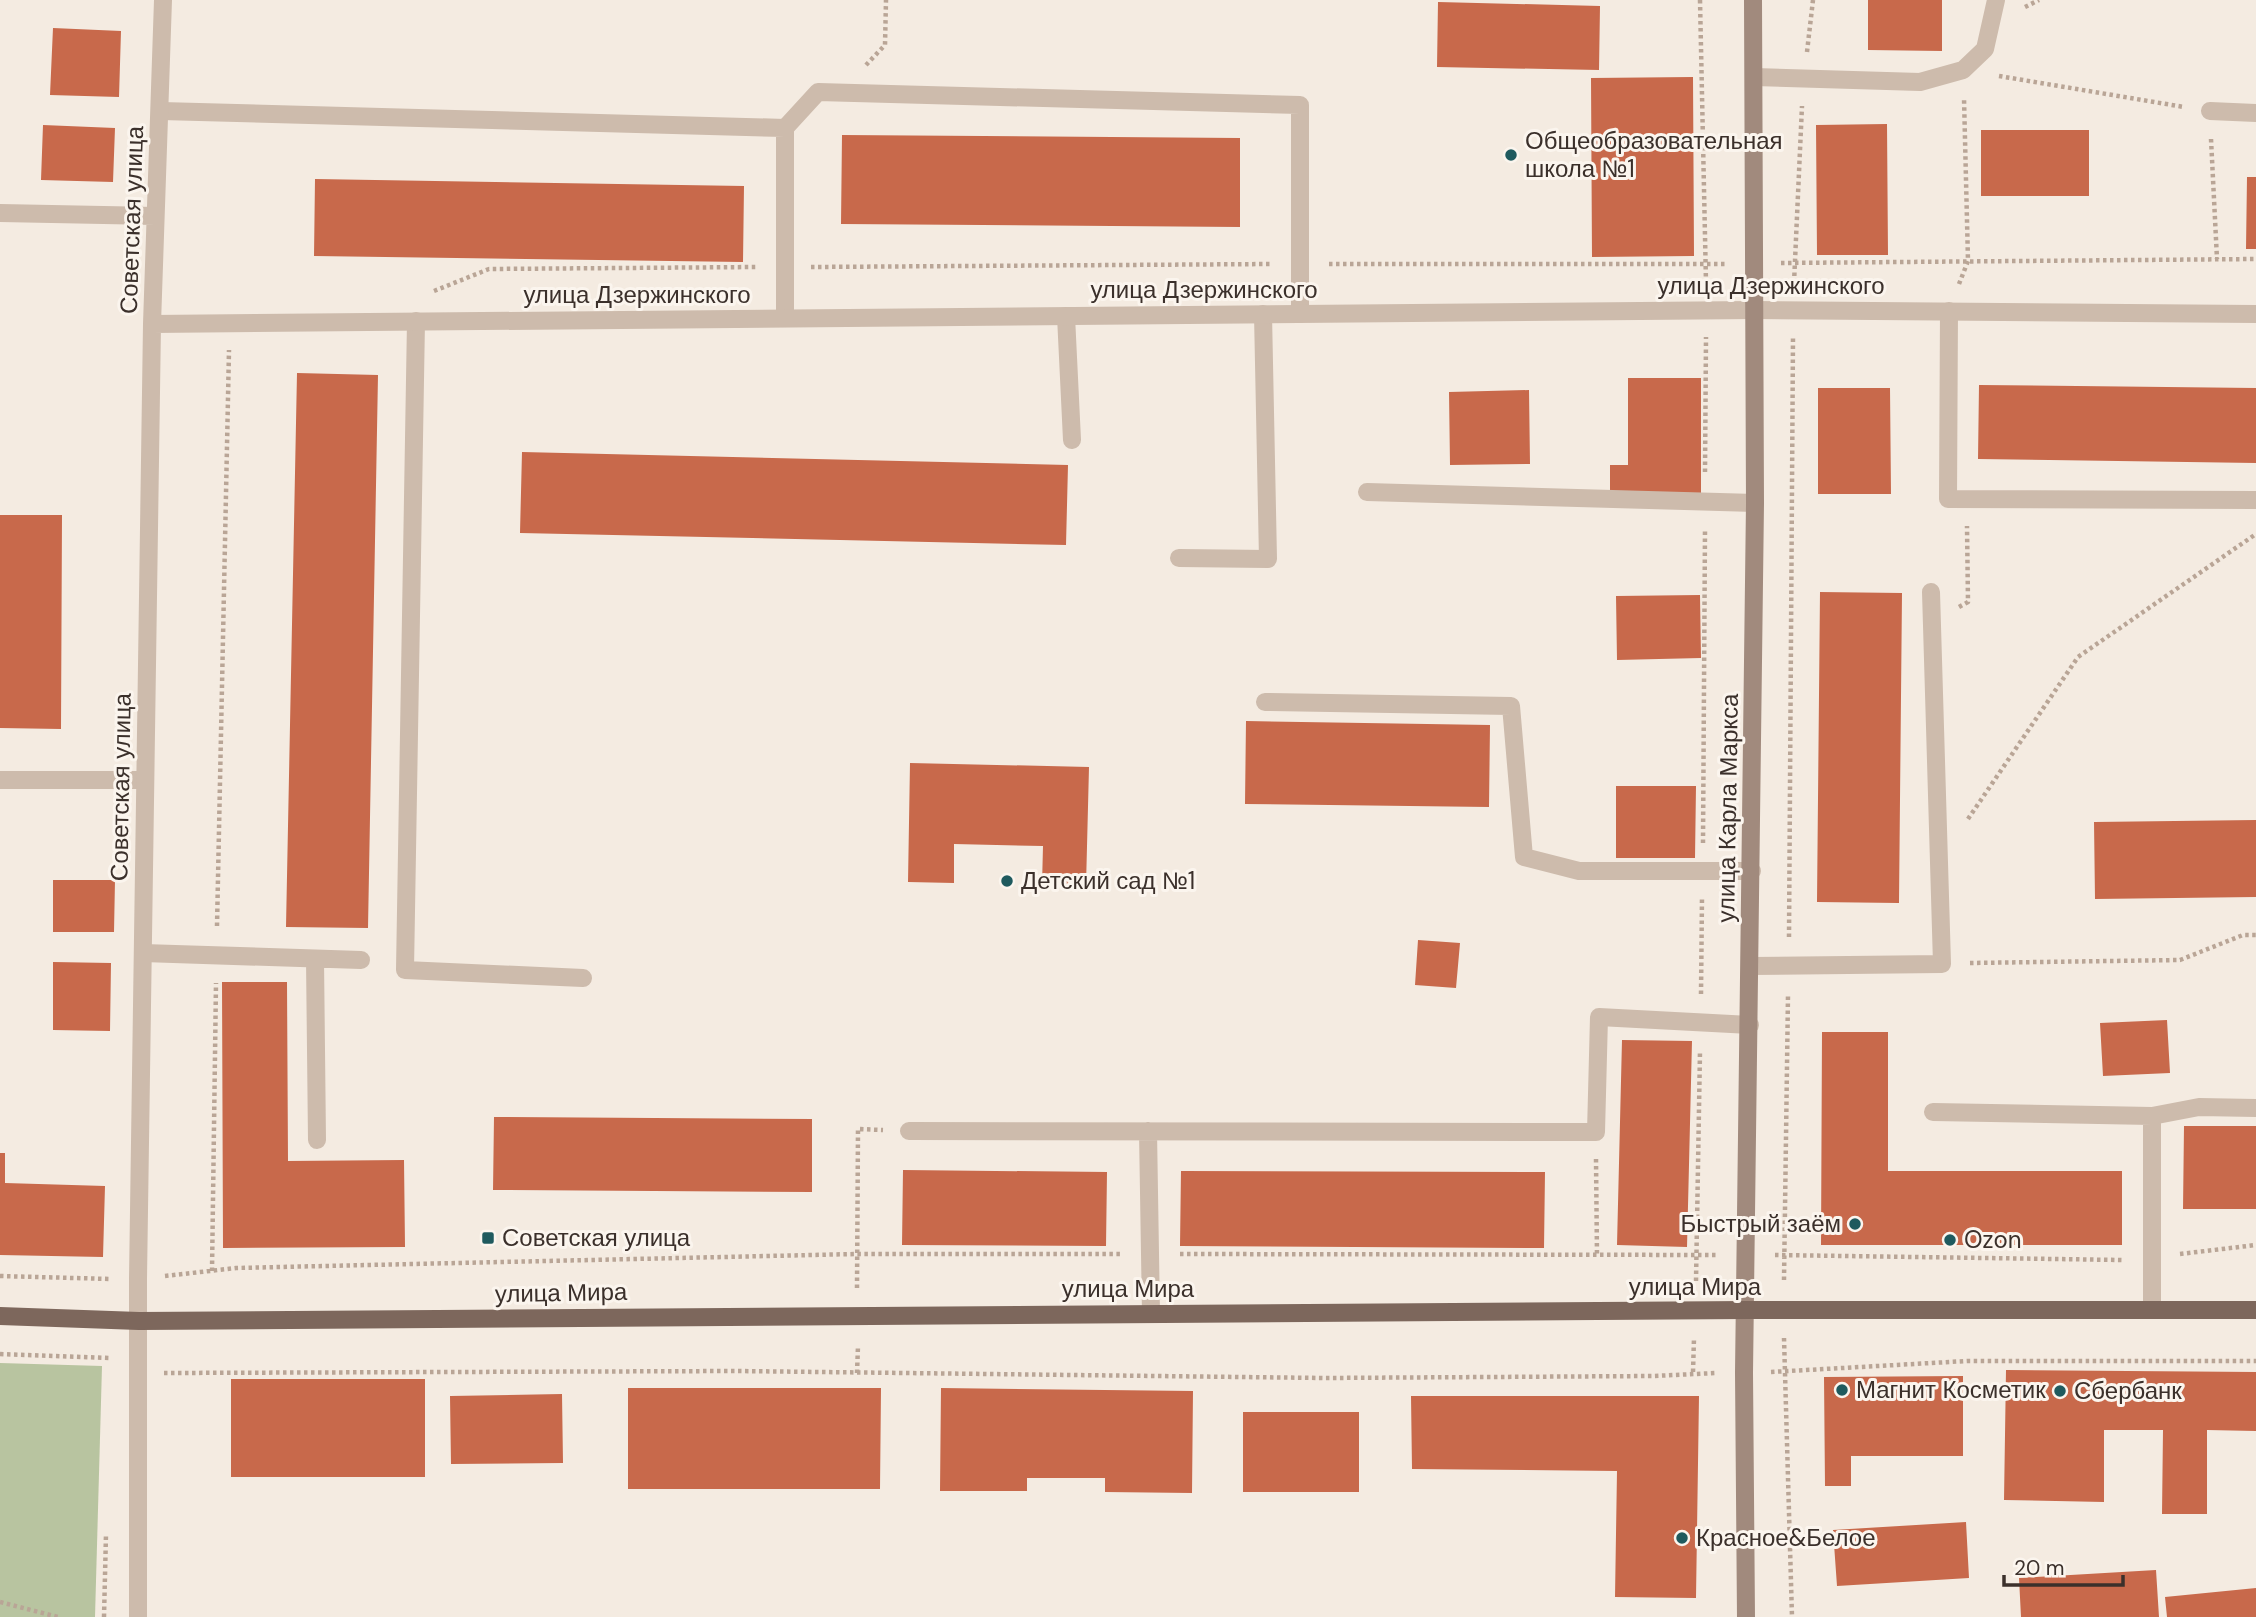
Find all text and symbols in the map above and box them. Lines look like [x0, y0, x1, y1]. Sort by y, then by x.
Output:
street label: Советская улица [113, 125, 150, 315]
place label: Общеобразовательная школа №1 [1525, 125, 1783, 184]
marker: Общеобразовательная школа №1 [1503, 147, 1519, 163]
street label: улица Дзержинского [1657, 270, 1885, 301]
street label: улица Дзержинского [1090, 274, 1318, 305]
street label: улица Дзержинского [523, 279, 751, 310]
street label: Советская улица [103, 692, 138, 881]
street label: улица Карла Маркса [1710, 693, 1745, 923]
place label: Детский сад №1 [1021, 865, 1195, 896]
marker: Детский сад №1 [999, 873, 1015, 889]
place label: Быстрый заём [1680, 1208, 1841, 1239]
marker: Быстрый заём [1847, 1216, 1863, 1232]
place label: Советская улица [502, 1222, 691, 1253]
place label: Ozon [1964, 1224, 2022, 1255]
marker: Советская улица [480, 1230, 496, 1246]
marker: Ozon [1942, 1232, 1958, 1248]
street label: улица Мира [1629, 1271, 1762, 1302]
street label: улица Мира [1062, 1273, 1195, 1304]
street label: улица Мира [494, 1276, 628, 1309]
place label: Магнит Косметик [1856, 1374, 2046, 1405]
place label: Сбербанк [2074, 1375, 2182, 1406]
marker: Магнит Косметик [1834, 1382, 1850, 1398]
marker: Сбербанк [2052, 1383, 2068, 1399]
place label: Красное&Белое [1696, 1522, 1876, 1553]
marker: Красное&Белое [1674, 1530, 1690, 1546]
scale bar [2004, 1544, 2123, 1588]
text: 20 m [2014, 1554, 2065, 1582]

